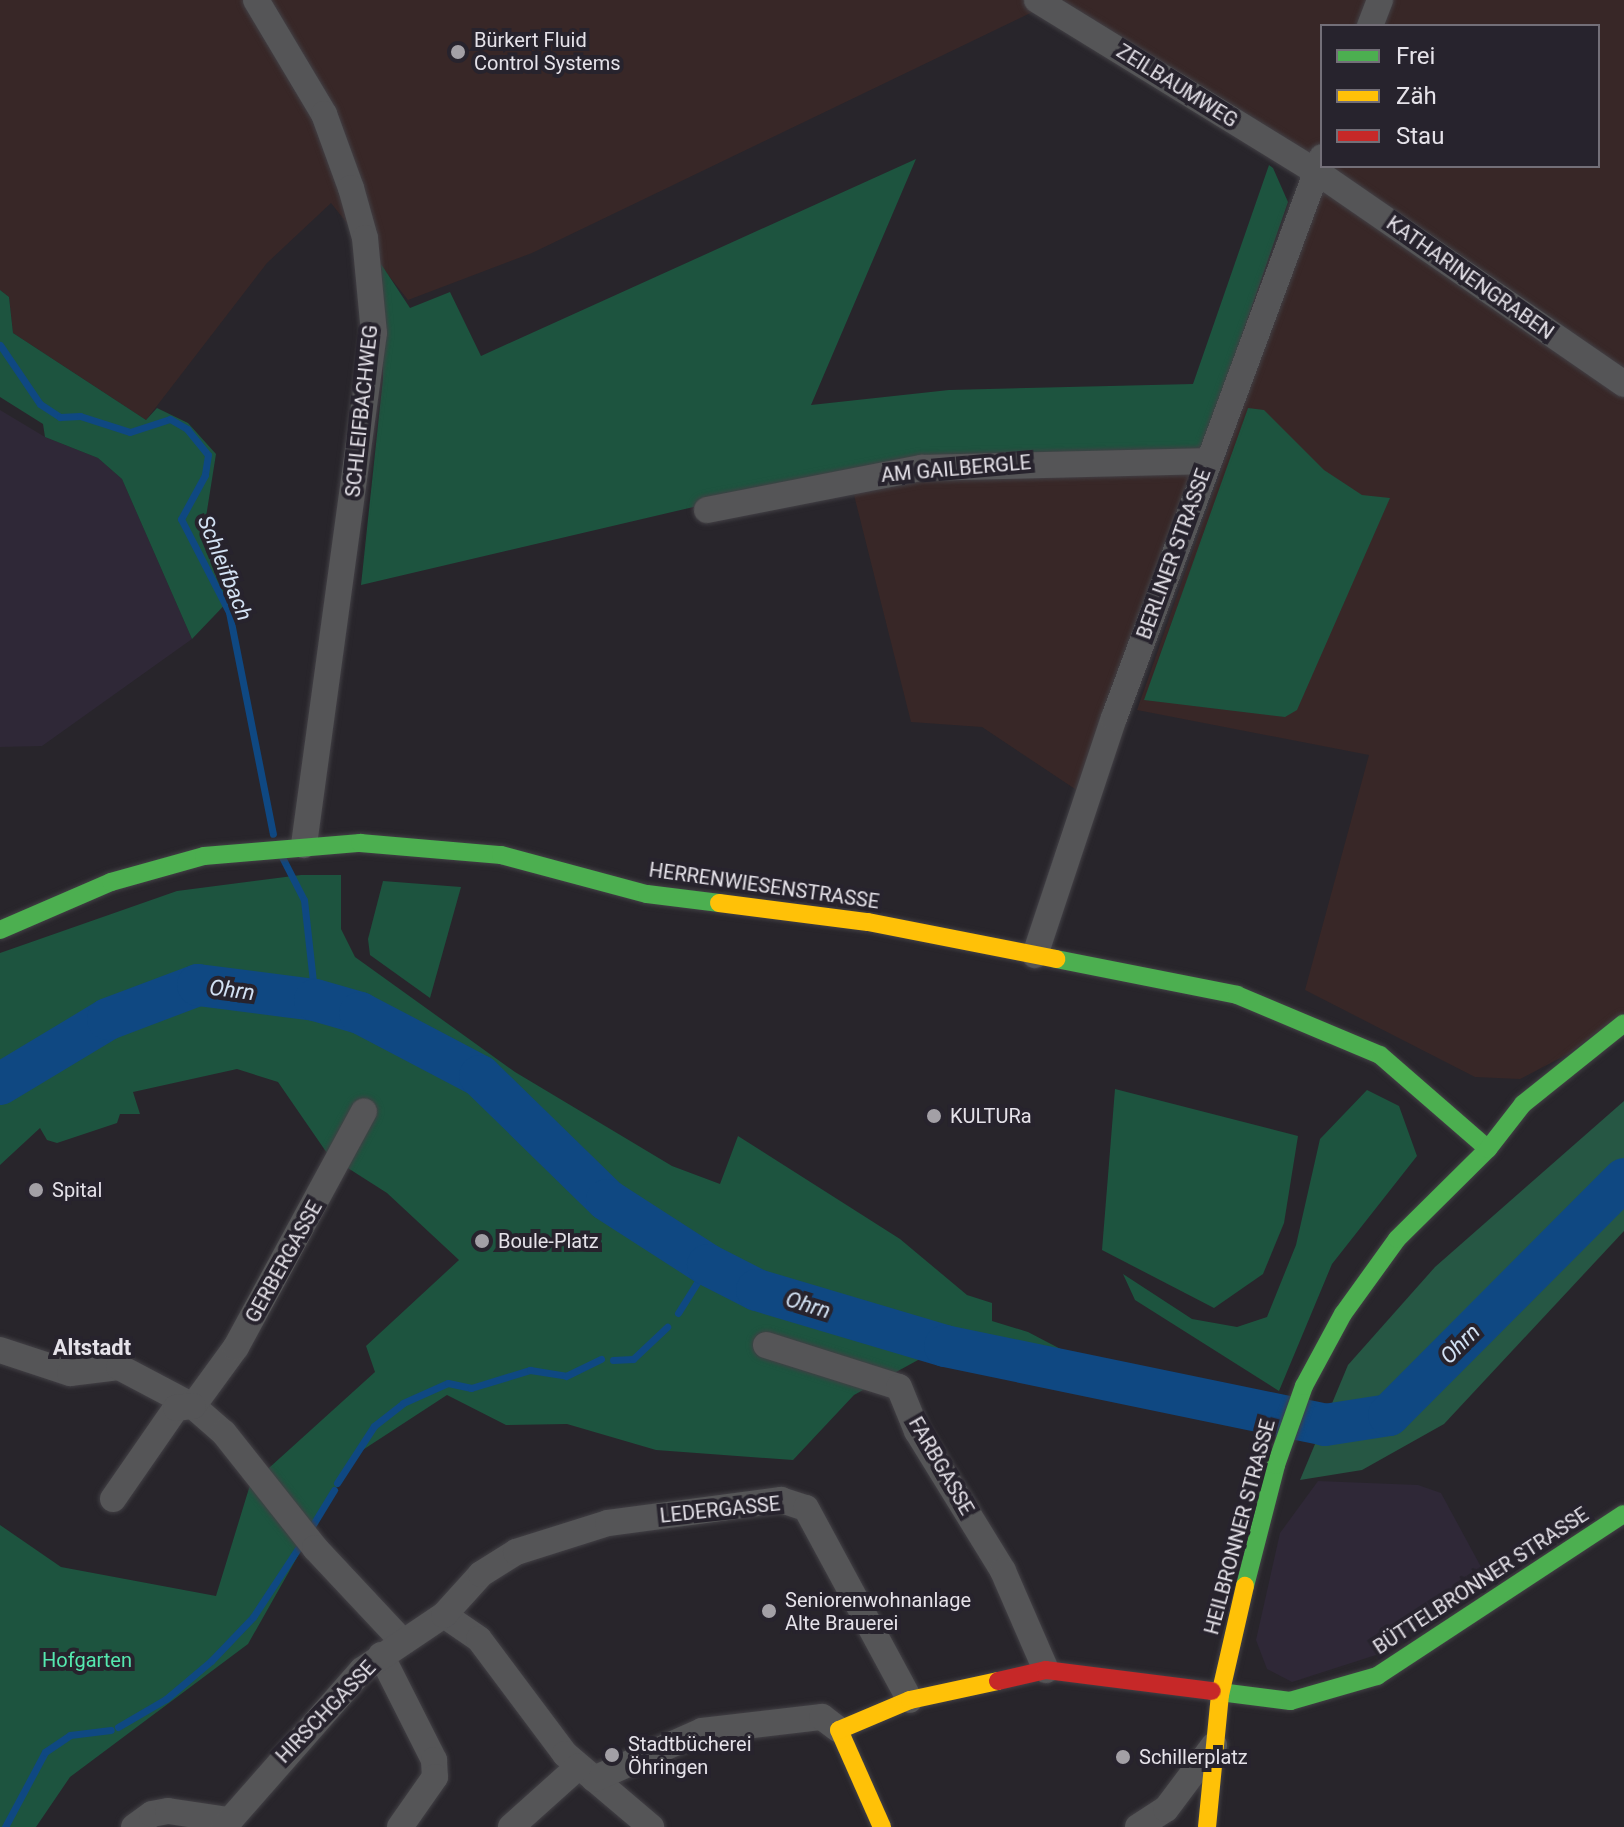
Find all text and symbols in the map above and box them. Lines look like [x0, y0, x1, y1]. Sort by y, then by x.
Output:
legend [1320, 24, 1600, 168]
place label: Bürkert Fluid Control Systems [474, 28, 620, 75]
street label: ZEILBAUMWEG [1112, 39, 1242, 133]
text: Frei [1396, 42, 1435, 70]
marker: Bürkert Fluid Control Systems [449, 43, 467, 61]
text: Zäh [1396, 82, 1437, 110]
text: Stau [1396, 122, 1444, 150]
street label: KATHARINENGRABEN [1382, 211, 1558, 345]
street label: SCHLEIFBACHWEG [341, 324, 383, 498]
street label: AM GAILBERGLE [880, 450, 1032, 488]
street label: BERLINER STRASSE [1132, 466, 1216, 642]
water label: Schleifbach [192, 511, 258, 625]
street label: HERRENWIESENSTRASSE [647, 858, 881, 914]
water label: Ohrn [208, 974, 256, 1006]
place label: KULTURa [950, 1104, 1032, 1128]
marker: KULTURa [925, 1107, 943, 1125]
place label: Spital [52, 1178, 102, 1202]
marker: Spital [27, 1181, 45, 1199]
street label: GERBERGASSE [241, 1197, 327, 1327]
place label: Boule-Platz [498, 1229, 599, 1253]
marker: Boule-Platz [473, 1232, 491, 1250]
water label: Ohrn [782, 1286, 834, 1324]
water label: Ohrn [1435, 1319, 1485, 1369]
district label: Altstadt [53, 1335, 131, 1361]
street label: FARBGASSE [903, 1413, 979, 1519]
street label: HEILBRONNER STRASSE [1200, 1417, 1280, 1637]
street label: LEDERGASSE [659, 1492, 781, 1528]
street label: BÜTTELBRONNER STRASSE [1369, 1502, 1593, 1660]
place label: Seniorenwohnanlage Alte Brauerei [785, 1588, 971, 1635]
marker: Seniorenwohnanlage Alte Brauerei [760, 1602, 778, 1620]
park label: Hofgarten [42, 1648, 132, 1672]
street label: HIRSCHGASSE [271, 1656, 381, 1768]
place label: Stadtbücherei Öhringen [628, 1732, 752, 1779]
place label: Schillerplatz [1139, 1745, 1248, 1769]
marker: Stadtbücherei Öhringen [603, 1746, 621, 1764]
marker: Schillerplatz [1114, 1748, 1132, 1766]

